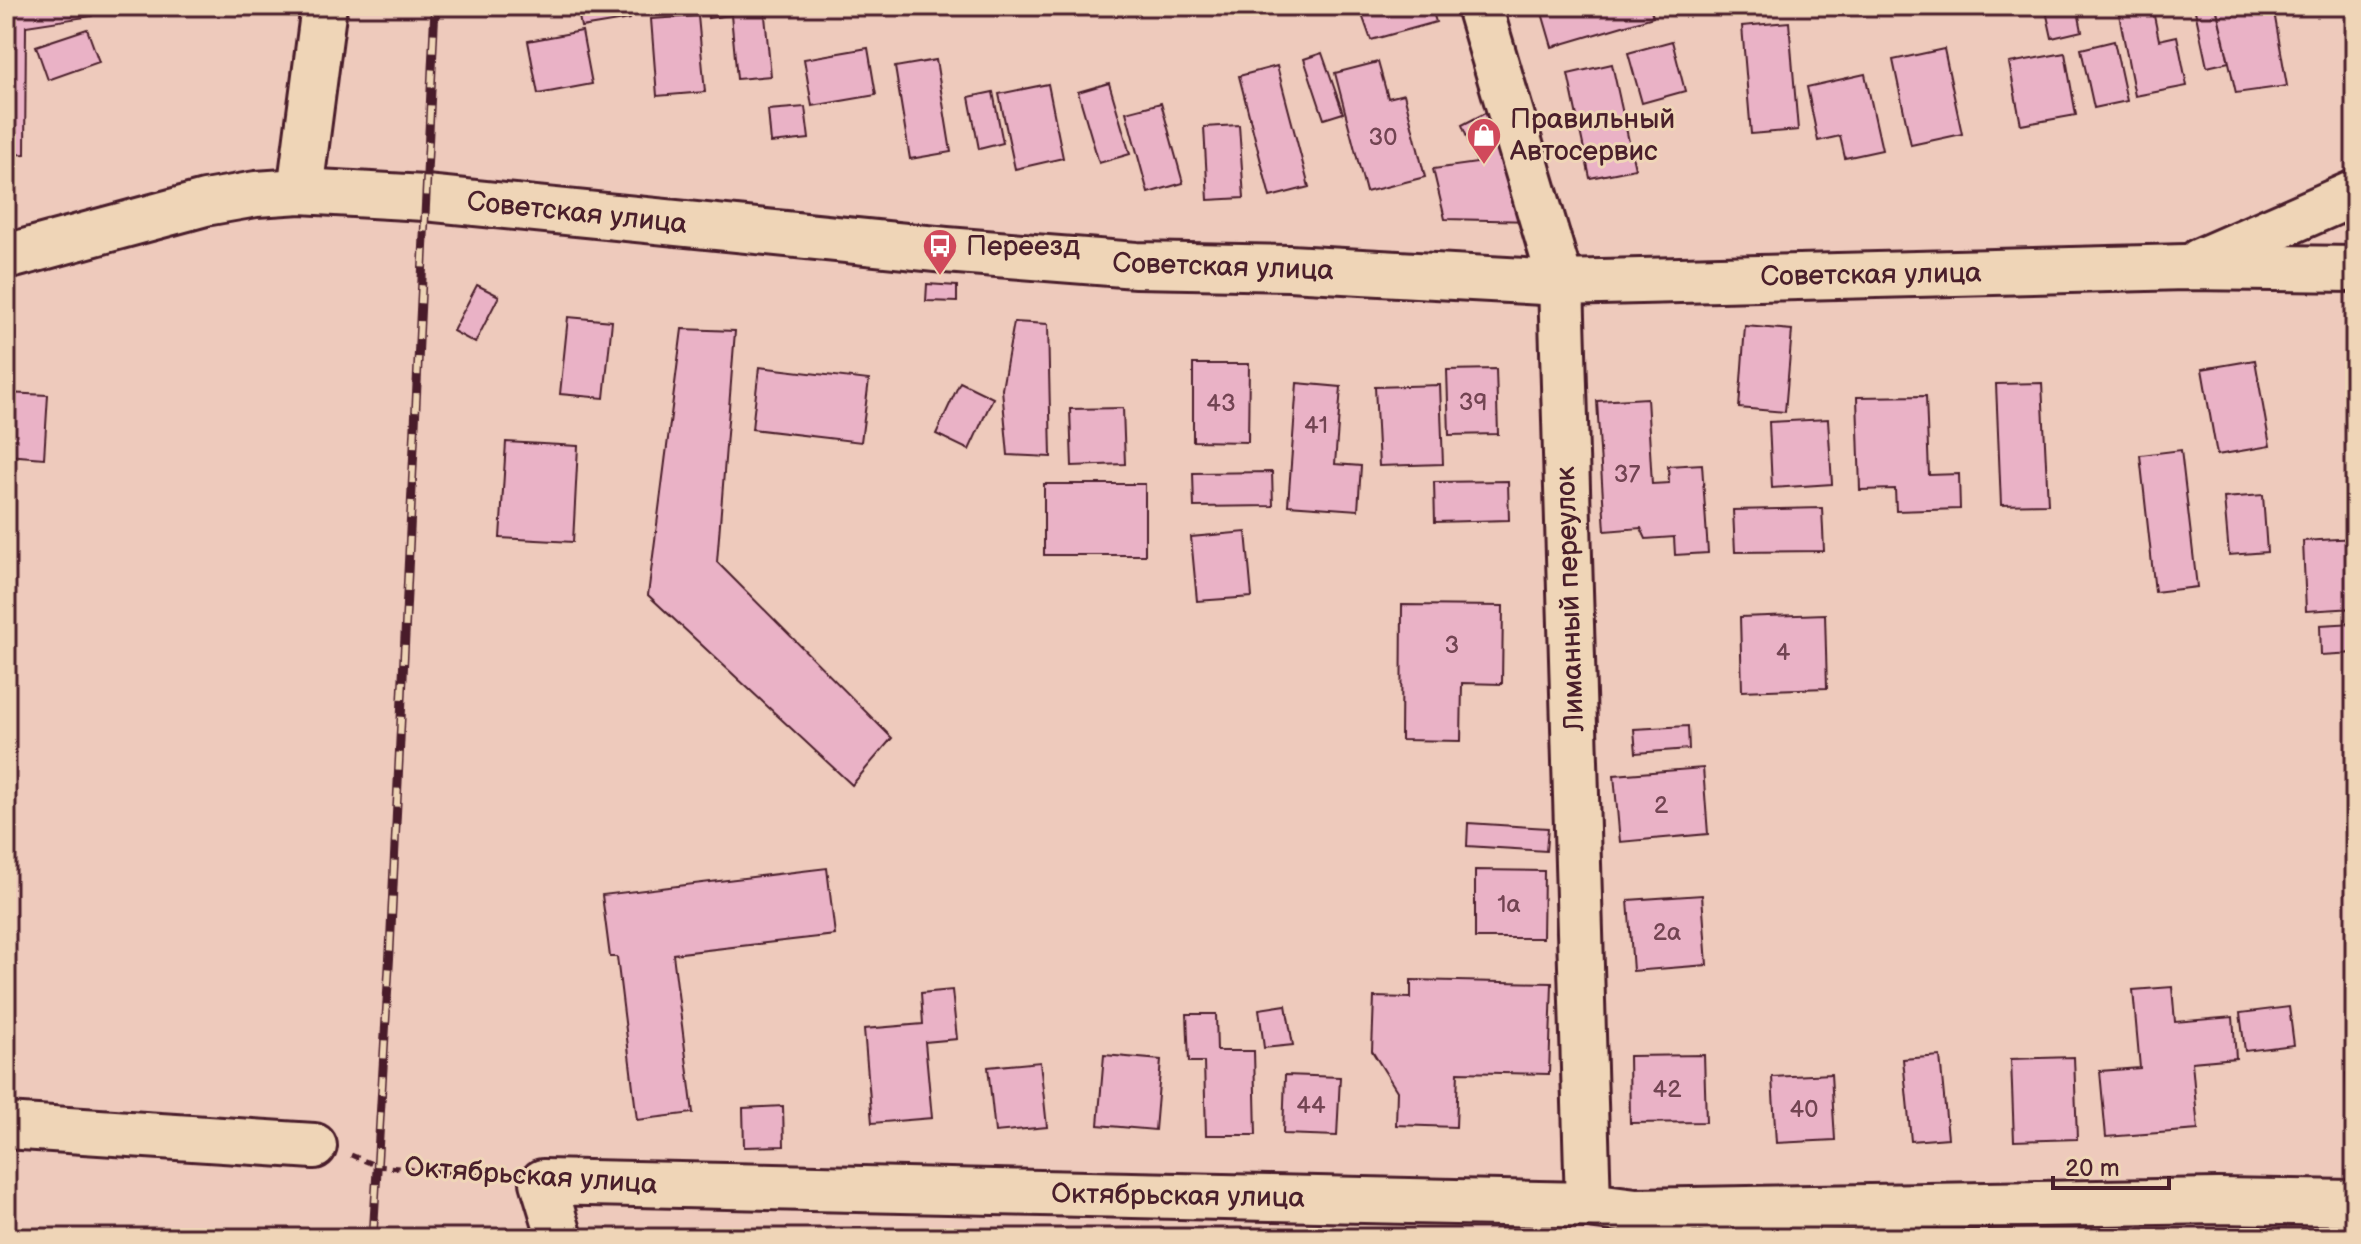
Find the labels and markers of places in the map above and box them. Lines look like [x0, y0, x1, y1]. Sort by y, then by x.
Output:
place label: Правильный Автосервис [1509, 103, 1675, 168]
shop icon: Правильный Автосервис [1465, 116, 1503, 166]
bus stop icon: Переезд [921, 227, 959, 277]
place label: Переезд [966, 230, 1080, 263]

